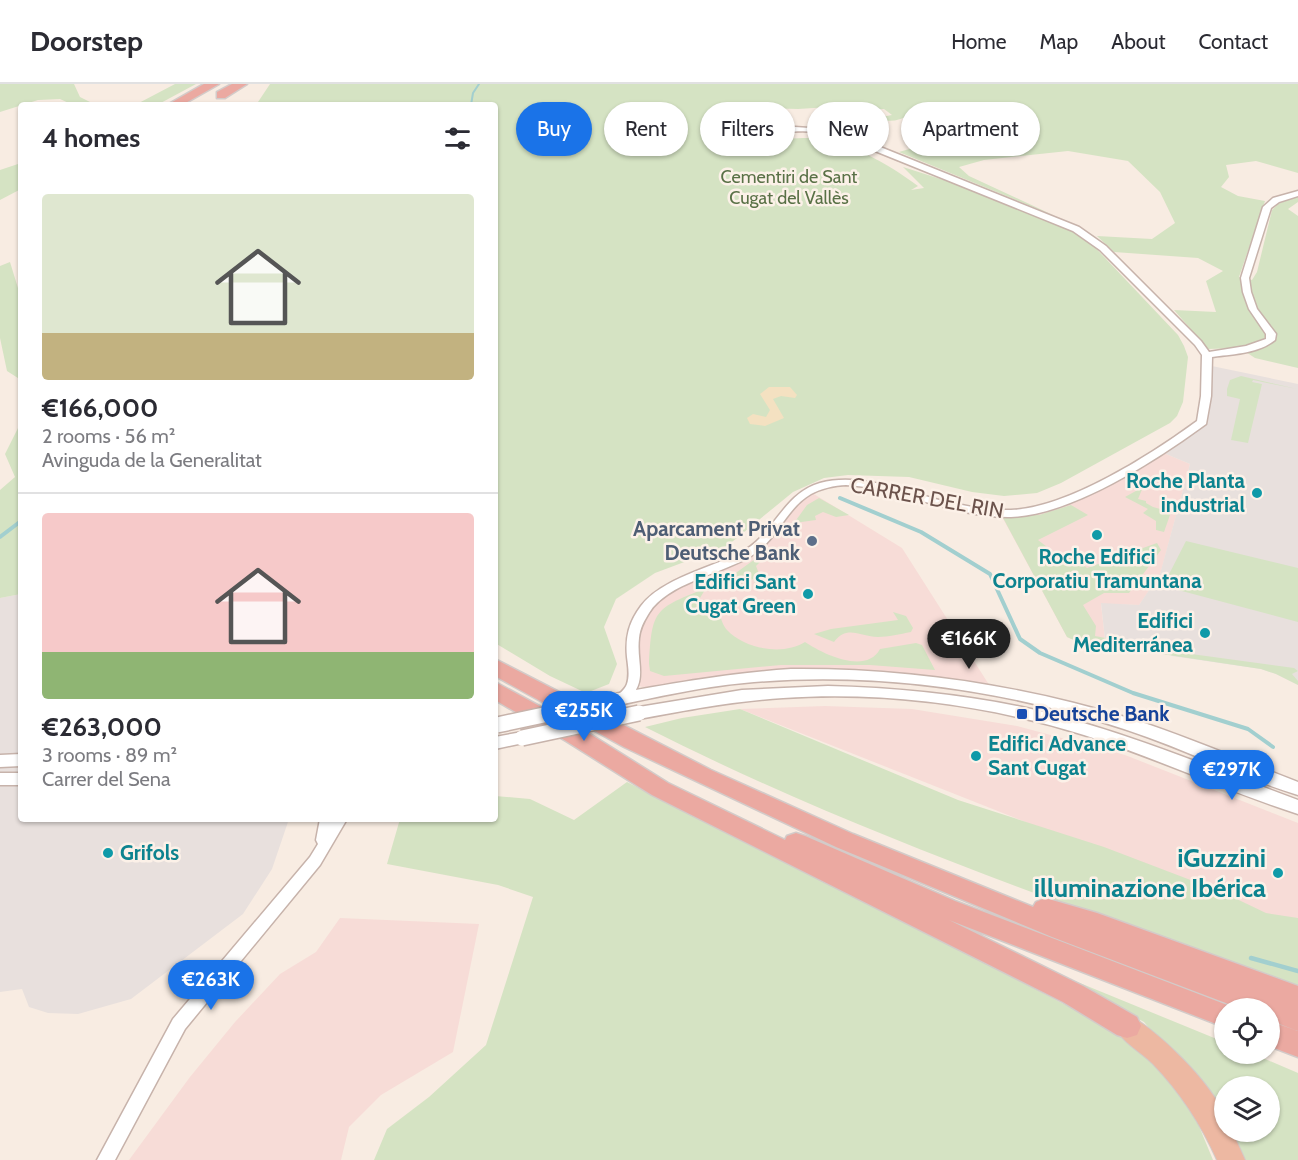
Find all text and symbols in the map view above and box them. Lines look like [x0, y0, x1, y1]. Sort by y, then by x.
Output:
text: Doorstep [30, 24, 143, 58]
text: Home [951, 29, 1007, 54]
text: Map [1040, 29, 1078, 54]
text: About [1111, 29, 1165, 54]
text: Contact [1198, 29, 1268, 54]
chip: Buy [516, 102, 592, 156]
chip: Rent [604, 102, 688, 156]
chip: Filters [700, 102, 795, 156]
chip: New [807, 102, 889, 156]
chip: Apartment [901, 102, 1040, 156]
text: 4 homes [42, 122, 140, 154]
icon: filters [441, 122, 474, 155]
park label: Cementiri de Sant Cugat del Vallès [721, 166, 857, 209]
icon: home [204, 233, 312, 341]
text: €166,000 [42, 392, 158, 424]
text: 2 rooms · 56 m² [42, 424, 175, 448]
text: Avinguda de la Generalitat [42, 448, 262, 472]
place label: Roche Planta industrial [1126, 468, 1246, 517]
street label: CARRER DEL RIN [849, 472, 1006, 523]
marker: Roche Planta industrial [1250, 486, 1264, 500]
place label: Aparcament Privat Deutsche Bank [633, 516, 801, 565]
marker: Roche Edifici Corporatiu Tramuntana [1090, 528, 1104, 542]
marker: Aparcament Privat Deutsche Bank [805, 534, 819, 548]
place label: Roche Edifici Corporatiu Tramuntana [992, 544, 1202, 593]
icon: home [204, 552, 312, 660]
place label: Edifici Sant Cugat Green [685, 569, 796, 618]
marker: Edifici Sant Cugat Green [801, 587, 815, 601]
place label: Edifici Mediterránea [1073, 608, 1194, 657]
pin: €166K [927, 619, 1011, 670]
text: €166K [941, 626, 997, 650]
marker: Edifici Mediterránea [1198, 626, 1212, 640]
pin: €255K [542, 691, 626, 742]
text: €255K [555, 698, 613, 722]
place label: Deutsche Bank [1034, 701, 1170, 726]
marker: Deutsche Bank [1015, 707, 1029, 721]
text: €263,000 [42, 711, 162, 743]
place label: Edifici Advance Sant Cugat [988, 731, 1126, 780]
text: 3 rooms · 89 m² [42, 743, 177, 767]
marker: Edifici Advance Sant Cugat [969, 749, 983, 763]
pin: €297K [1190, 750, 1274, 801]
text: €297K [1203, 757, 1261, 781]
text: Carrer del Sena [42, 767, 171, 791]
place label: Grifols [120, 840, 179, 865]
place label: iGuzzini illuminazione Ibérica [1034, 842, 1266, 904]
marker: Grifols [101, 846, 115, 860]
marker: iGuzzini illuminazione Ibérica [1271, 866, 1285, 880]
pin: €263K [169, 960, 253, 1011]
text: €263K [182, 967, 240, 991]
map controls [1214, 998, 1280, 1142]
button: locate [1214, 998, 1280, 1064]
button: layers [1214, 1076, 1280, 1142]

